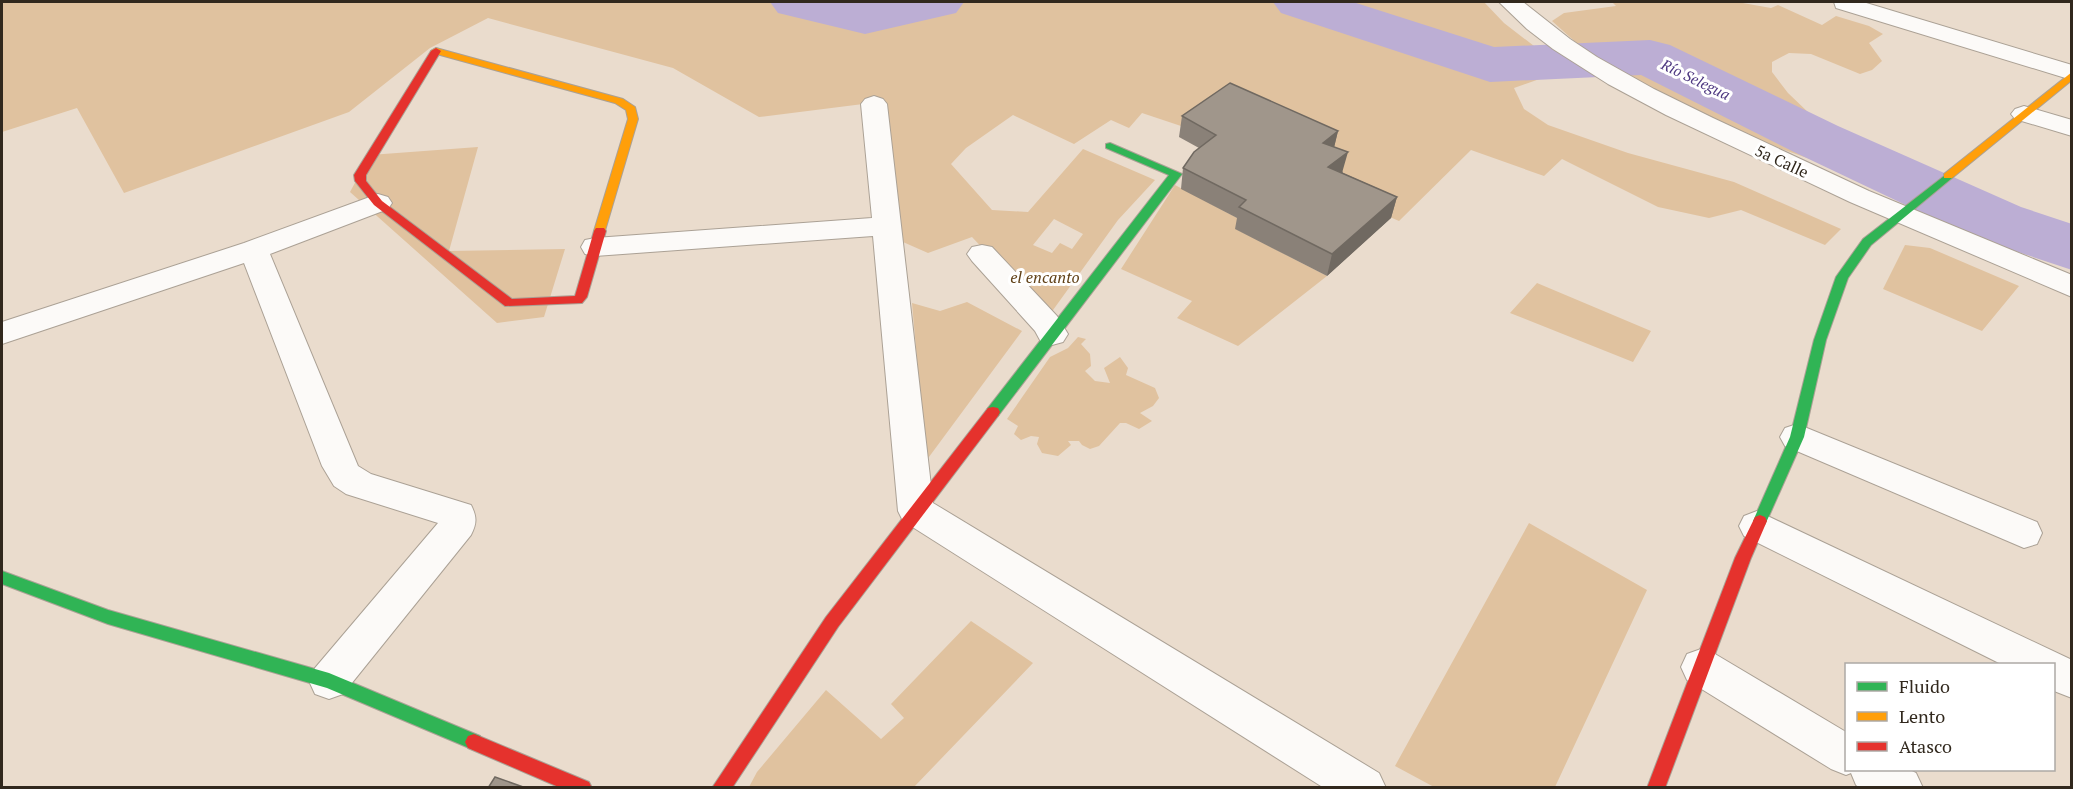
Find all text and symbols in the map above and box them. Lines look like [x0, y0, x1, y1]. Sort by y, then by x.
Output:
water label: Río Selegua [1657, 53, 1734, 104]
street label: 5a Calle [1752, 139, 1812, 183]
park label: el encanto [1010, 266, 1080, 288]
legend [1845, 663, 2055, 771]
text: Fluido [1899, 674, 1950, 698]
text: Lento [1899, 704, 1945, 728]
text: Atasco [1899, 734, 1952, 758]

